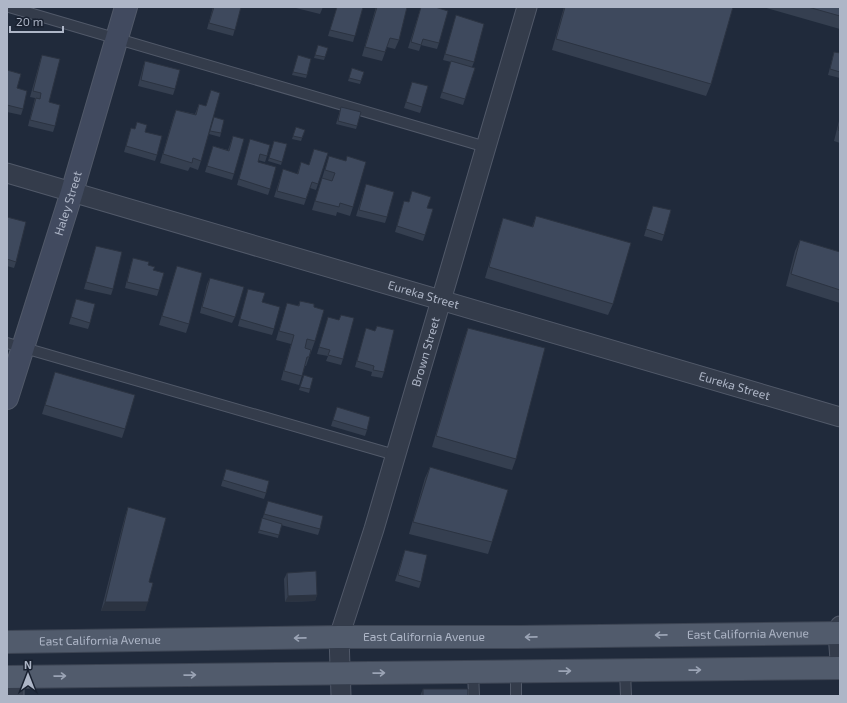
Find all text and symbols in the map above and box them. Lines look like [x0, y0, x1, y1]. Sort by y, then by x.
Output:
scale bar [10, 8, 63, 34]
text: 20 m [16, 14, 43, 28]
street label: Haley Street [51, 169, 84, 237]
street label: Eureka Street [387, 277, 461, 311]
street label: Brown Street [408, 315, 442, 388]
street label: Eureka Street [697, 368, 772, 402]
street label: East California Avenue [687, 625, 809, 641]
street label: East California Avenue [363, 629, 485, 643]
one-way arrow [655, 631, 668, 639]
street label: East California Avenue [39, 632, 161, 648]
one-way arrow [525, 633, 538, 641]
one-way arrow [294, 634, 307, 641]
north arrow [8, 655, 48, 695]
text: N [24, 658, 32, 671]
one-way arrow [688, 666, 701, 674]
one-way arrow [558, 667, 571, 675]
one-way arrow [372, 669, 385, 677]
one-way arrow [183, 671, 196, 679]
one-way arrow [53, 672, 66, 680]

